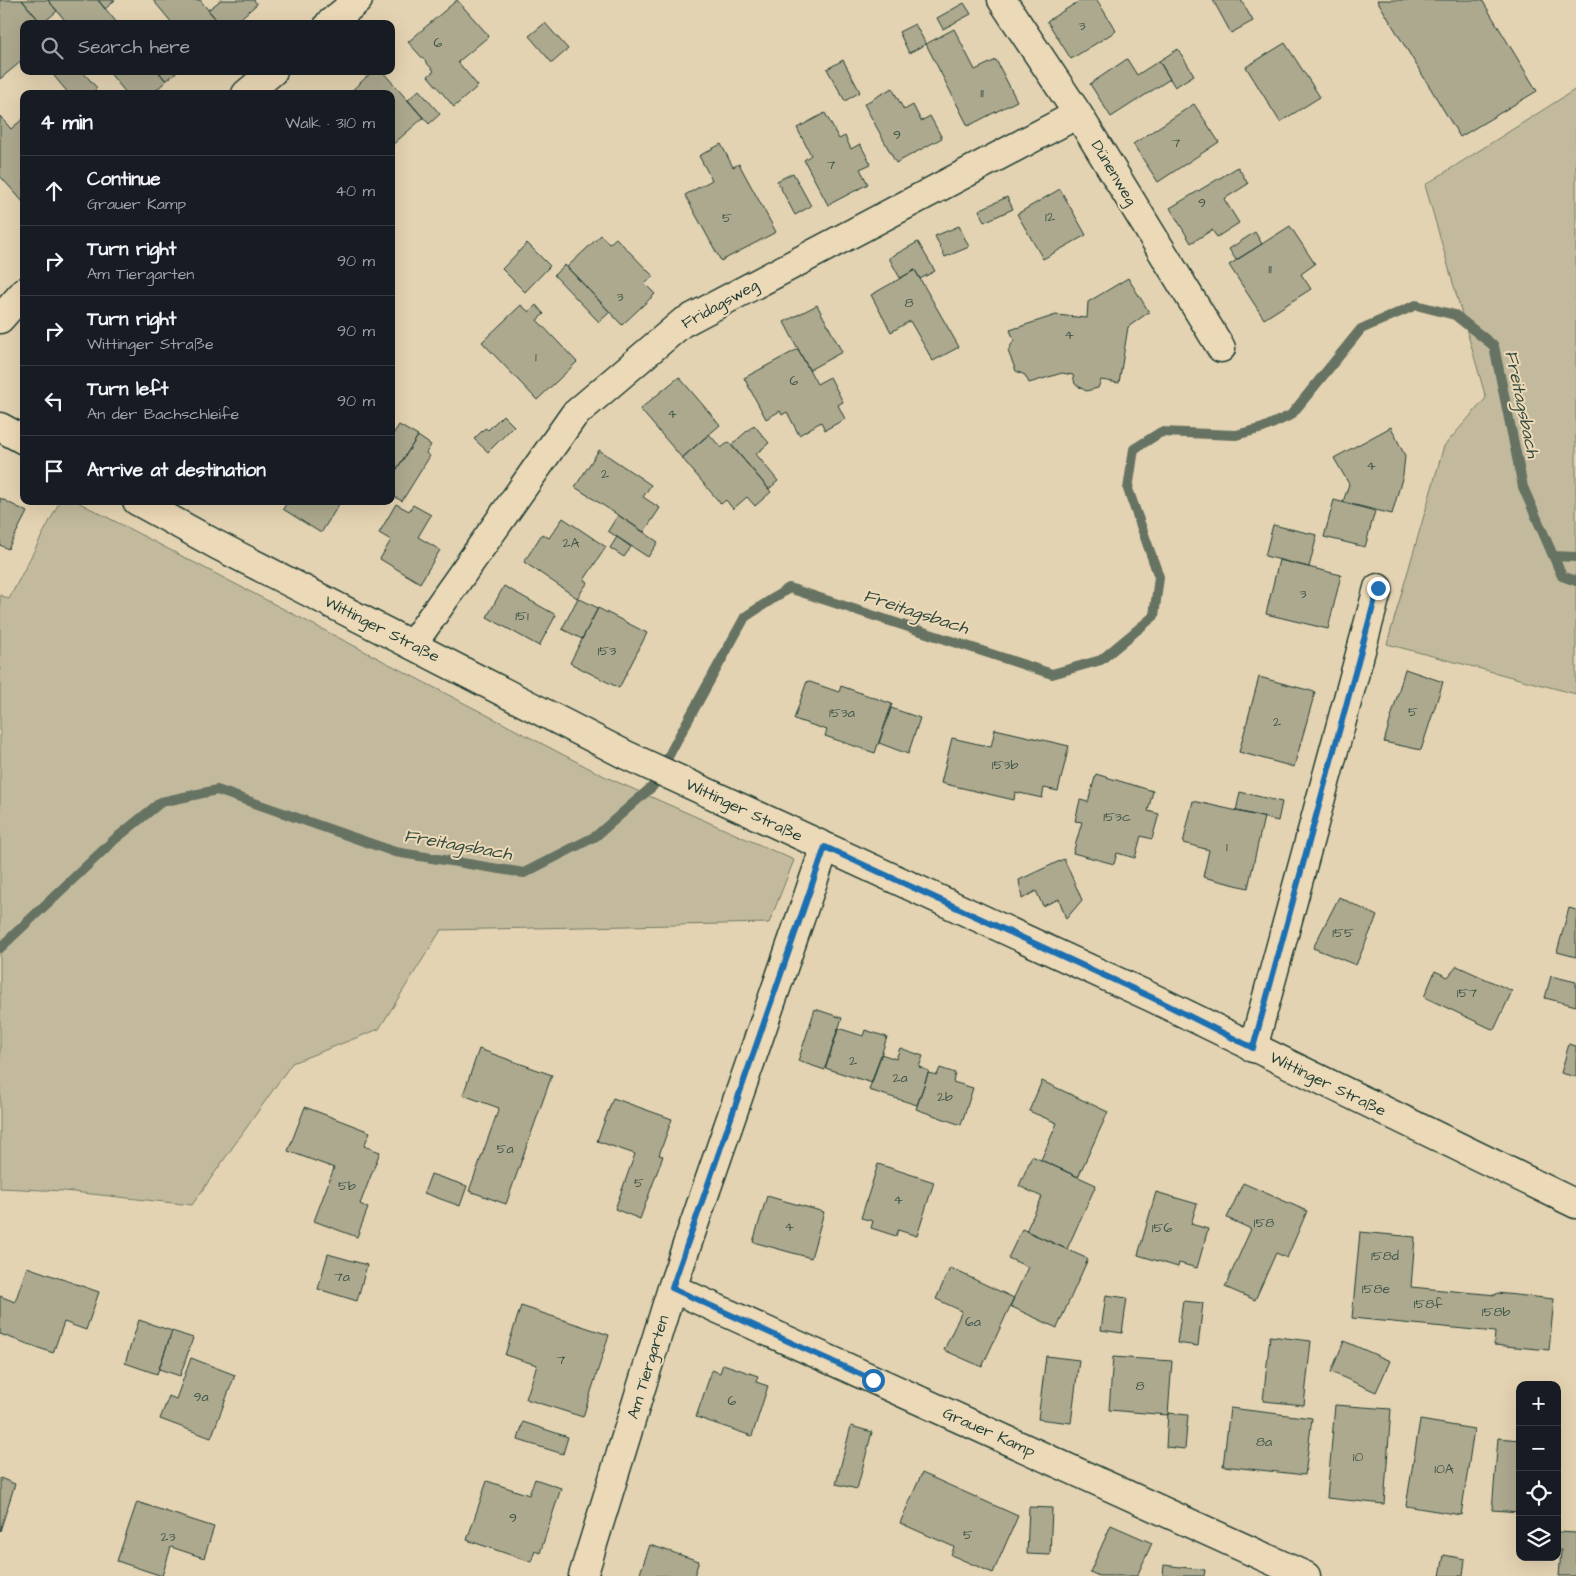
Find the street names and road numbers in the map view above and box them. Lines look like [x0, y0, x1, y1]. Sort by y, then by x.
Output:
street label: Dünenweg [1085, 136, 1142, 210]
street label: Fridagsweg [678, 274, 763, 335]
street label: Wittinger Straße [320, 590, 444, 669]
street label: Wittinger Straße [682, 773, 806, 848]
street label: Wittinger Straße [1266, 1046, 1390, 1123]
street label: Am Tiergarten [622, 1312, 675, 1422]
street label: Grauer Kamp [939, 1402, 1039, 1462]

